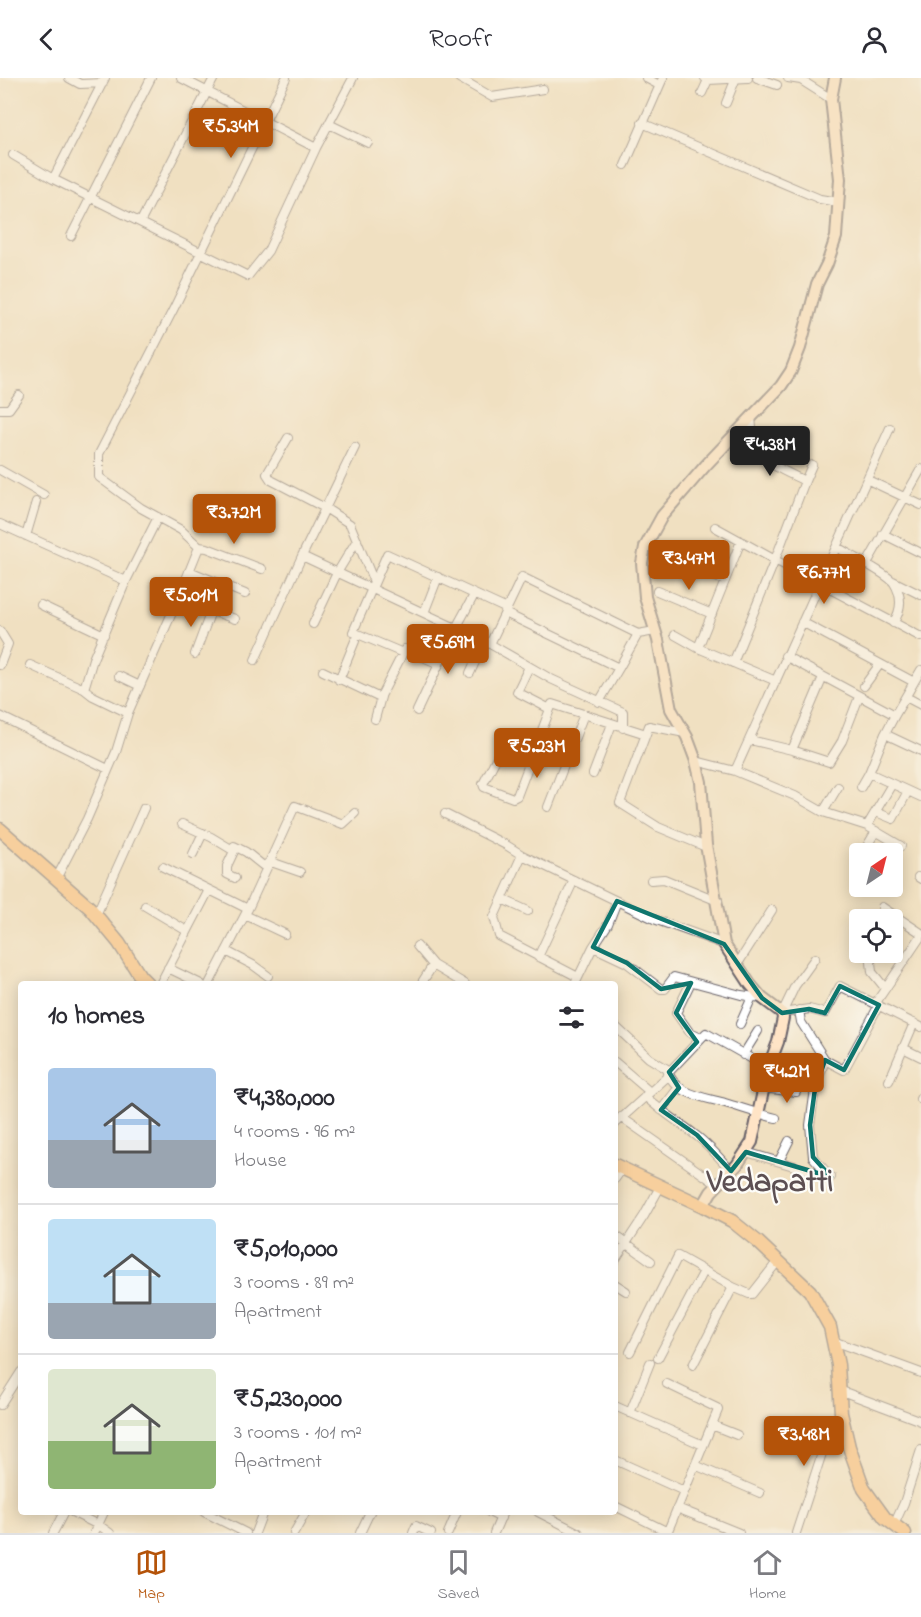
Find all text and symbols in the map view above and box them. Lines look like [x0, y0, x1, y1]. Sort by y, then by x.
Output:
text: Roofr [429, 20, 492, 59]
icon: back [30, 23, 63, 56]
icon: person [858, 23, 891, 56]
pin: ₹5.34M [182, 108, 280, 159]
text: ₹5.34M [203, 113, 259, 142]
pin: ₹4.38M [721, 426, 819, 477]
text: ₹4.38M [744, 431, 796, 460]
pin: ₹3.72M [185, 494, 283, 545]
text: ₹3.72M [207, 499, 261, 528]
pin: ₹3.47M [640, 540, 738, 591]
text: ₹3.47M [663, 545, 715, 574]
pin: ₹6.77M [775, 554, 873, 605]
text: ₹6.77M [797, 559, 851, 588]
pin: ₹5.01M [142, 577, 240, 628]
text: ₹5.01M [164, 582, 218, 611]
pin: ₹5.69M [399, 624, 497, 675]
text: ₹5.69M [421, 629, 475, 658]
pin: ₹5.23M [488, 728, 586, 779]
text: ₹5.23M [508, 733, 566, 762]
north arrow [849, 843, 903, 897]
map controls [849, 843, 903, 963]
button: locate [849, 909, 903, 963]
text: 10 homes [48, 998, 145, 1036]
icon: filters [555, 1001, 588, 1034]
pin: ₹4.2M [745, 1053, 829, 1104]
text: ₹4.2M [764, 1058, 810, 1087]
text: ₹4,380,000 [234, 1080, 335, 1118]
icon: home [96, 1092, 168, 1164]
text: 4 rooms · 96 m² [234, 1118, 355, 1147]
text: House [234, 1147, 287, 1176]
district label: Vedapatti [706, 1160, 833, 1207]
text: ₹5,010,000 [234, 1231, 338, 1269]
icon: home [96, 1243, 168, 1315]
text: 3 rooms · 89 m² [234, 1269, 354, 1298]
text: Apartment [234, 1298, 322, 1327]
text: ₹5,230,000 [234, 1381, 342, 1419]
icon: home [96, 1393, 168, 1465]
pin: ₹3.48M [755, 1416, 853, 1467]
text: 3 rooms · 101 m² [234, 1419, 362, 1448]
text: ₹3.48M [778, 1421, 830, 1450]
text: Apartment [234, 1448, 322, 1477]
tab: Map [135, 1546, 168, 1606]
tab: Saved [438, 1546, 479, 1606]
tab: Home [749, 1546, 786, 1606]

